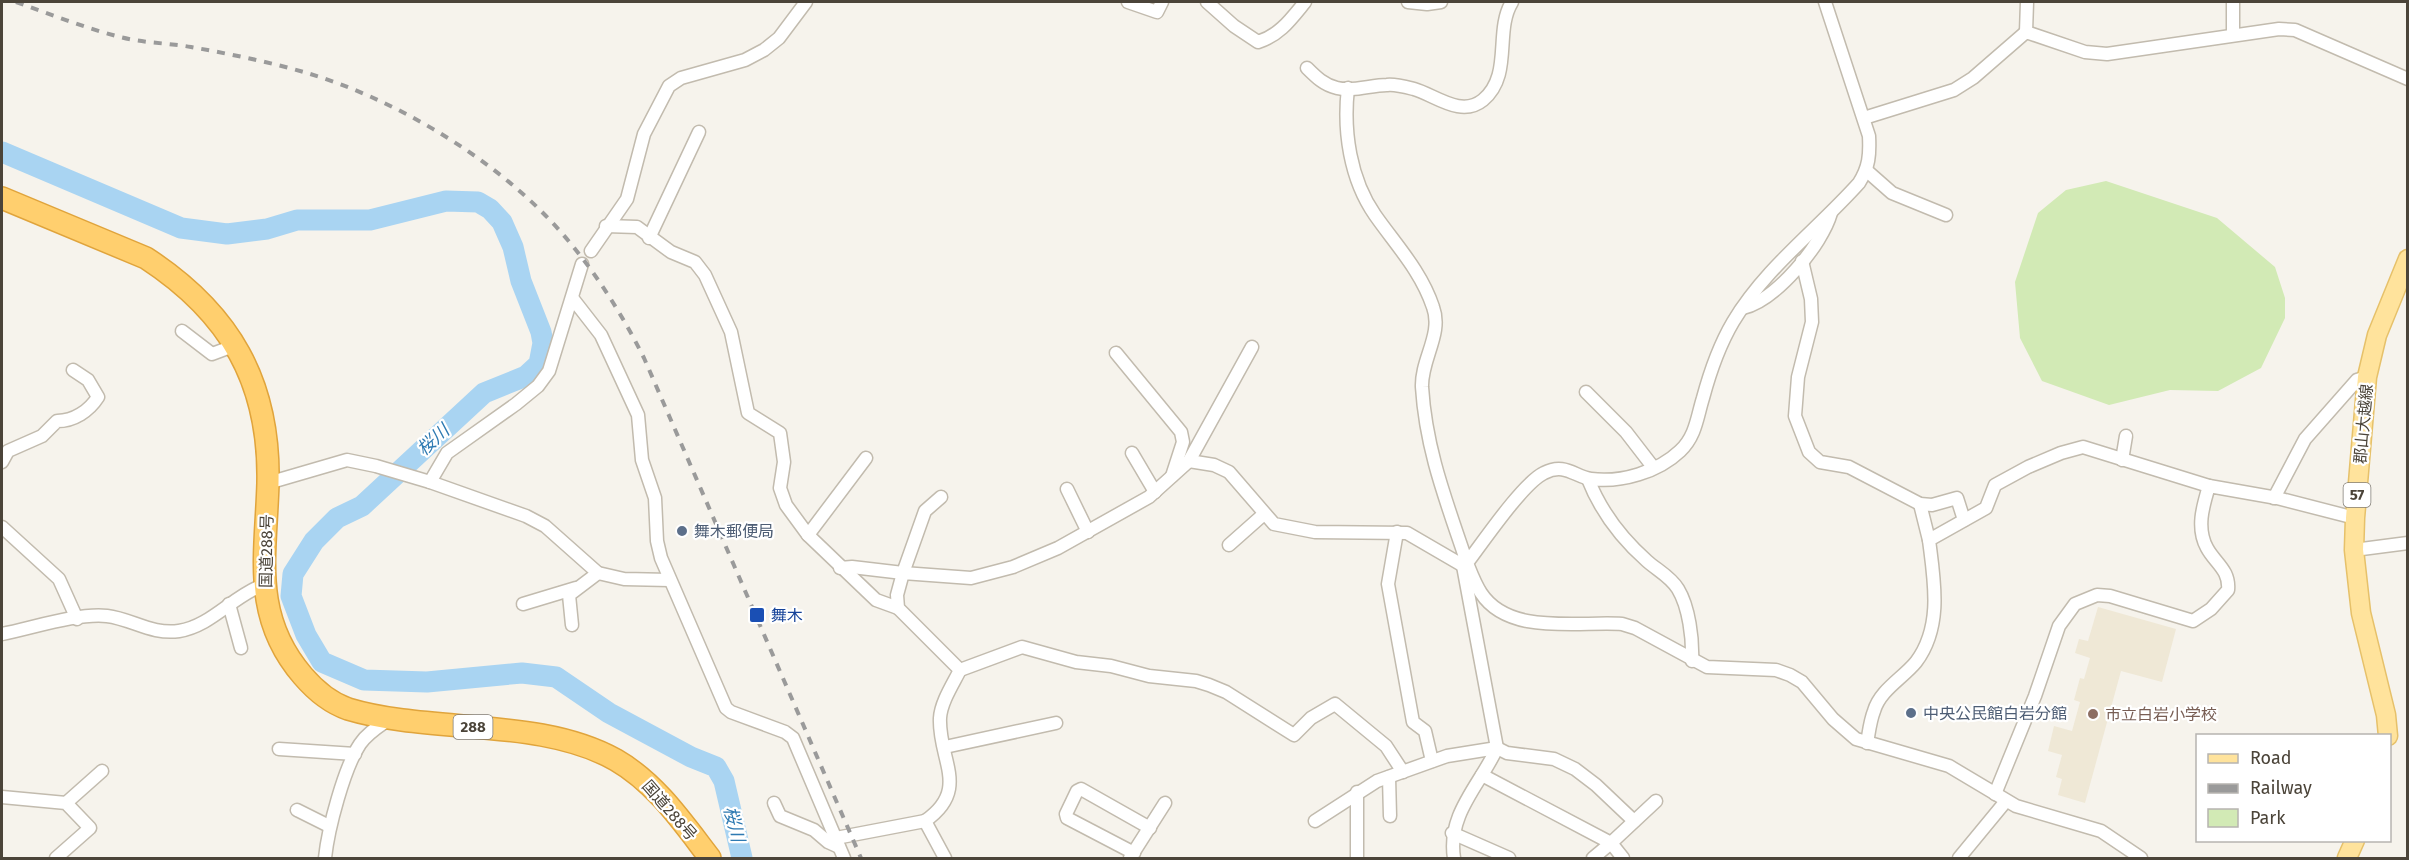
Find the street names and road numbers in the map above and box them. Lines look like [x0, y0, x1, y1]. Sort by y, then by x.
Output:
street label: 郡山大越線 [2351, 383, 2376, 465]
road number: 57 [2344, 483, 2370, 507]
street label: 国道288号 [256, 514, 277, 588]
road number: 288 [454, 715, 492, 739]
street label: 国道288号 [638, 776, 701, 844]

